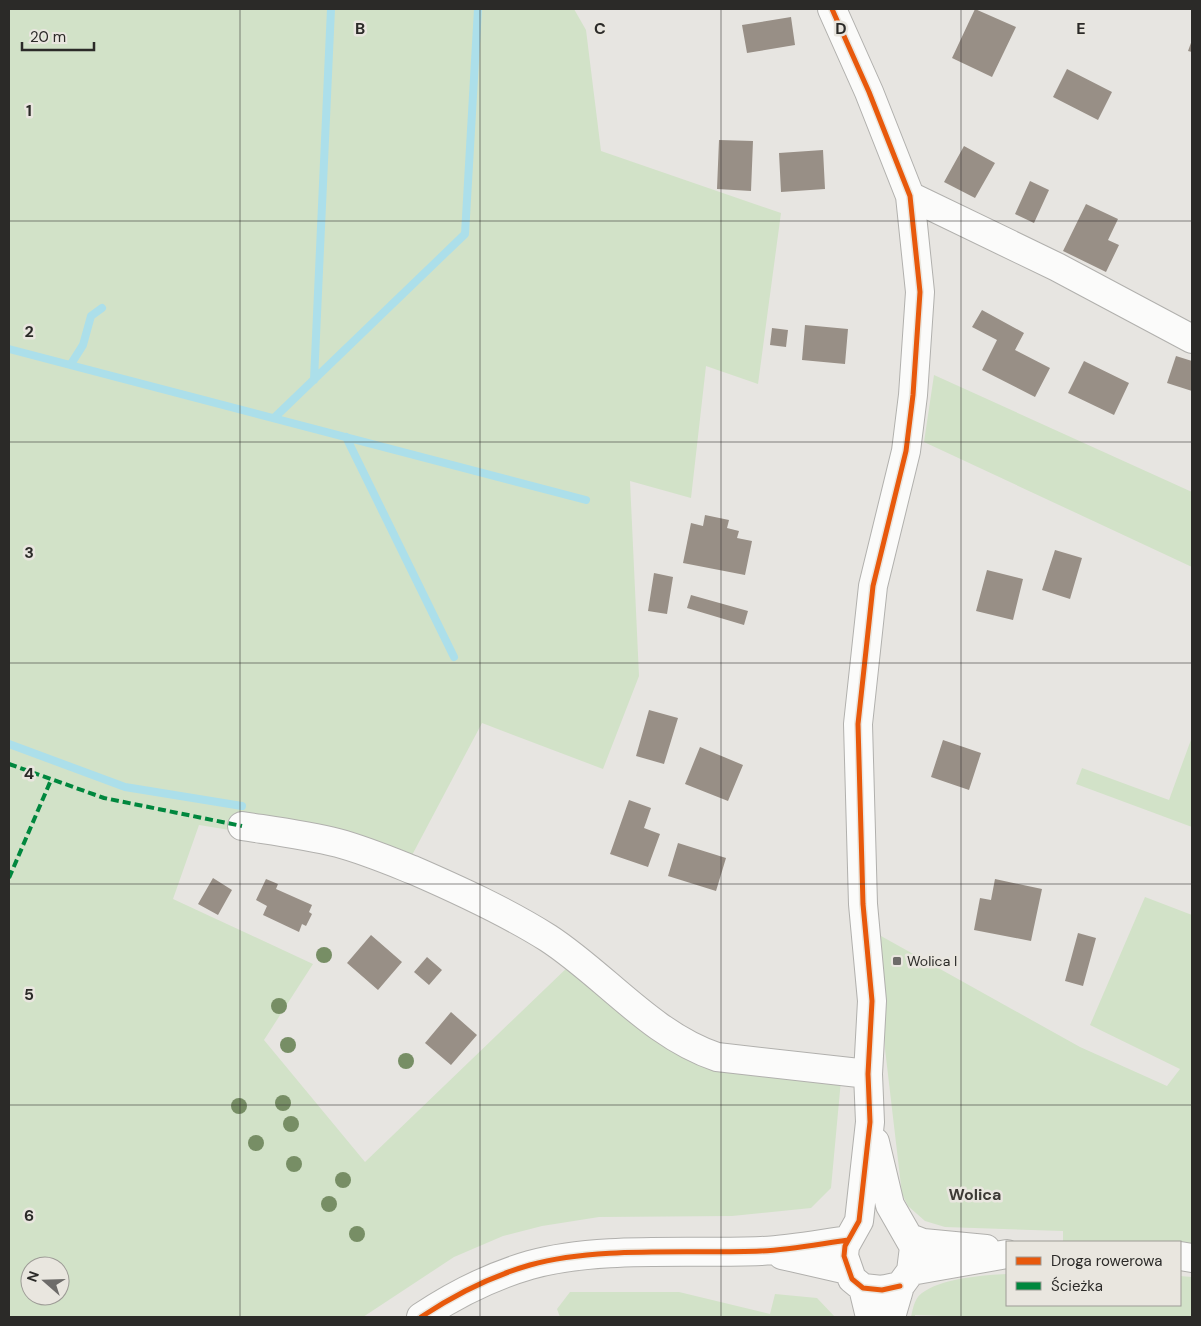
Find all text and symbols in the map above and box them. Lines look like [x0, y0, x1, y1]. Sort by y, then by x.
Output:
text: B [355, 18, 365, 39]
text: C [594, 18, 606, 39]
text: D [835, 18, 847, 39]
text: E [1076, 18, 1086, 39]
scale bar [22, 20, 95, 52]
text: 20 m [30, 27, 66, 47]
text: 1 [26, 100, 32, 121]
text: 2 [24, 321, 34, 342]
text: 3 [24, 542, 34, 563]
text: 4 [24, 763, 34, 784]
place label: Wolica I [907, 952, 957, 970]
marker: Wolica I [891, 955, 903, 967]
text: 5 [24, 984, 34, 1005]
district label: Wolica [949, 1184, 1001, 1205]
text: 6 [24, 1205, 34, 1226]
legend [1006, 1241, 1181, 1306]
text: Droga rowerowa [1051, 1251, 1162, 1271]
north arrow [20, 1256, 70, 1306]
text: N [23, 1269, 43, 1284]
text: Ścieżka [1051, 1276, 1103, 1296]

